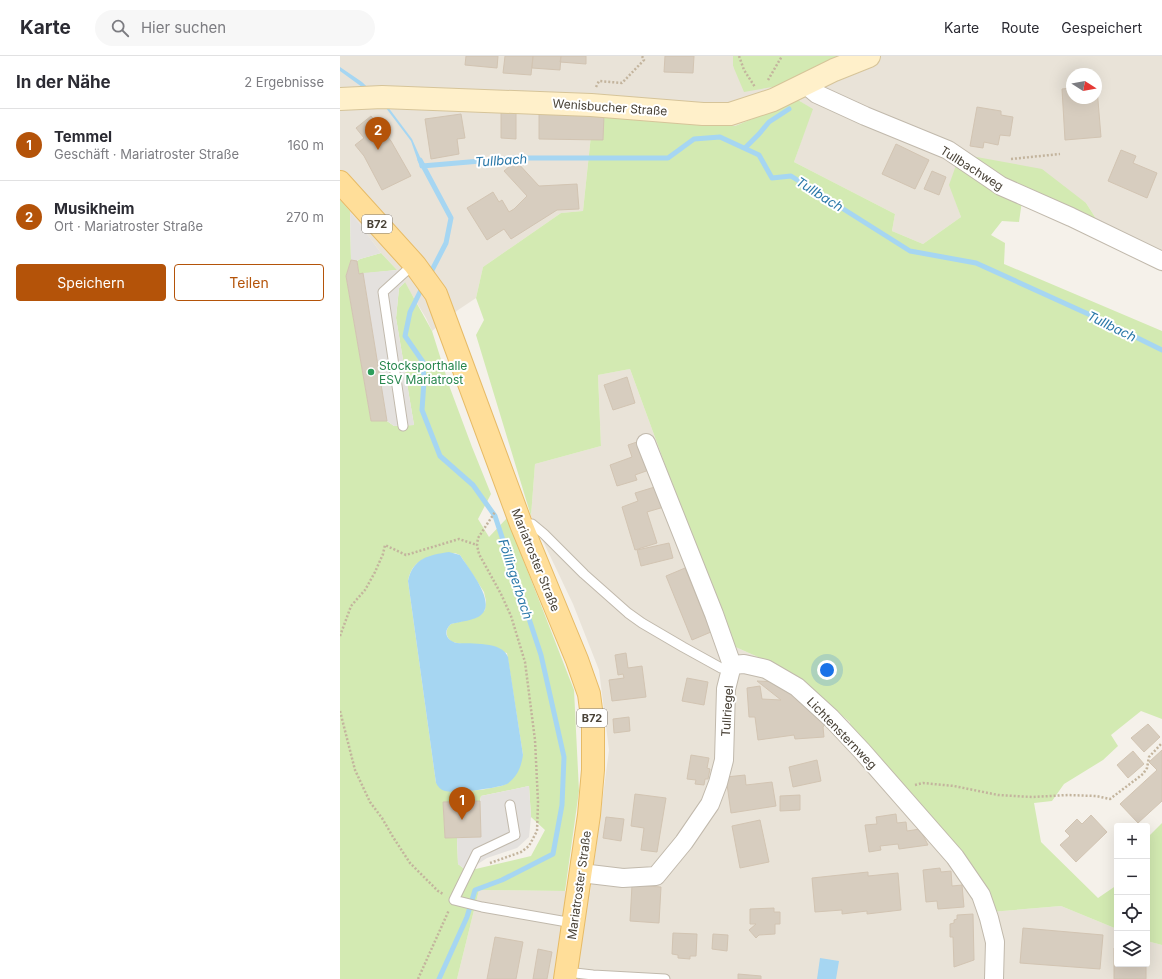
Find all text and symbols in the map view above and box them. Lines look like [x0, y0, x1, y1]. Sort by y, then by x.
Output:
search box [95, 10, 375, 46]
text: Karte [20, 16, 71, 39]
icon: search [109, 17, 131, 39]
text: Hier suchen [141, 18, 226, 37]
text: Karte [944, 19, 979, 36]
text: Route [1001, 19, 1039, 36]
text: Gespeichert [1061, 19, 1142, 36]
north arrow [1066, 68, 1102, 104]
text: In der Nähe [16, 72, 111, 92]
text: 2 Ergebnisse [244, 74, 324, 90]
street label: Wenisbucher Straße [552, 96, 668, 118]
pin: 2 [365, 117, 391, 150]
text: Temmel [54, 127, 112, 146]
text: 1 [26, 137, 32, 153]
text: 160 m [287, 137, 324, 153]
street label: Tullbachweg [938, 143, 1006, 193]
text: Geschäft · Mariatroster Straße [54, 146, 239, 162]
water label: Tullbach [474, 150, 528, 170]
water label: Tullbach [793, 173, 847, 215]
text: Musikheim [54, 199, 135, 218]
text: 2 [25, 209, 33, 225]
text: 270 m [286, 209, 324, 225]
road number: B72 [362, 215, 392, 233]
text: Ort · Mariatroster Straße [54, 218, 203, 234]
button: Speichern [16, 264, 166, 301]
button: Teilen [174, 264, 324, 301]
water label: Tullbach [1085, 307, 1139, 345]
place label: Stocksporthalle ESV Mariatrost [379, 358, 467, 387]
marker: Stocksporthalle ESV Mariatrost [366, 367, 376, 377]
street label: Mariatroster Straße [509, 506, 563, 614]
water label: Föllingerbach [495, 537, 537, 622]
your location [817, 660, 837, 680]
street label: Tullriegel [718, 685, 736, 737]
street label: Lichtensternweg [804, 694, 880, 772]
road number: B72 [577, 709, 607, 727]
pin: 1 [449, 787, 475, 820]
map controls [1114, 823, 1150, 967]
button: + [1114, 823, 1150, 859]
street label: Mariatroster Straße [564, 830, 594, 940]
button: − [1114, 859, 1150, 895]
button: locate [1114, 895, 1150, 931]
button: layers [1114, 931, 1150, 967]

